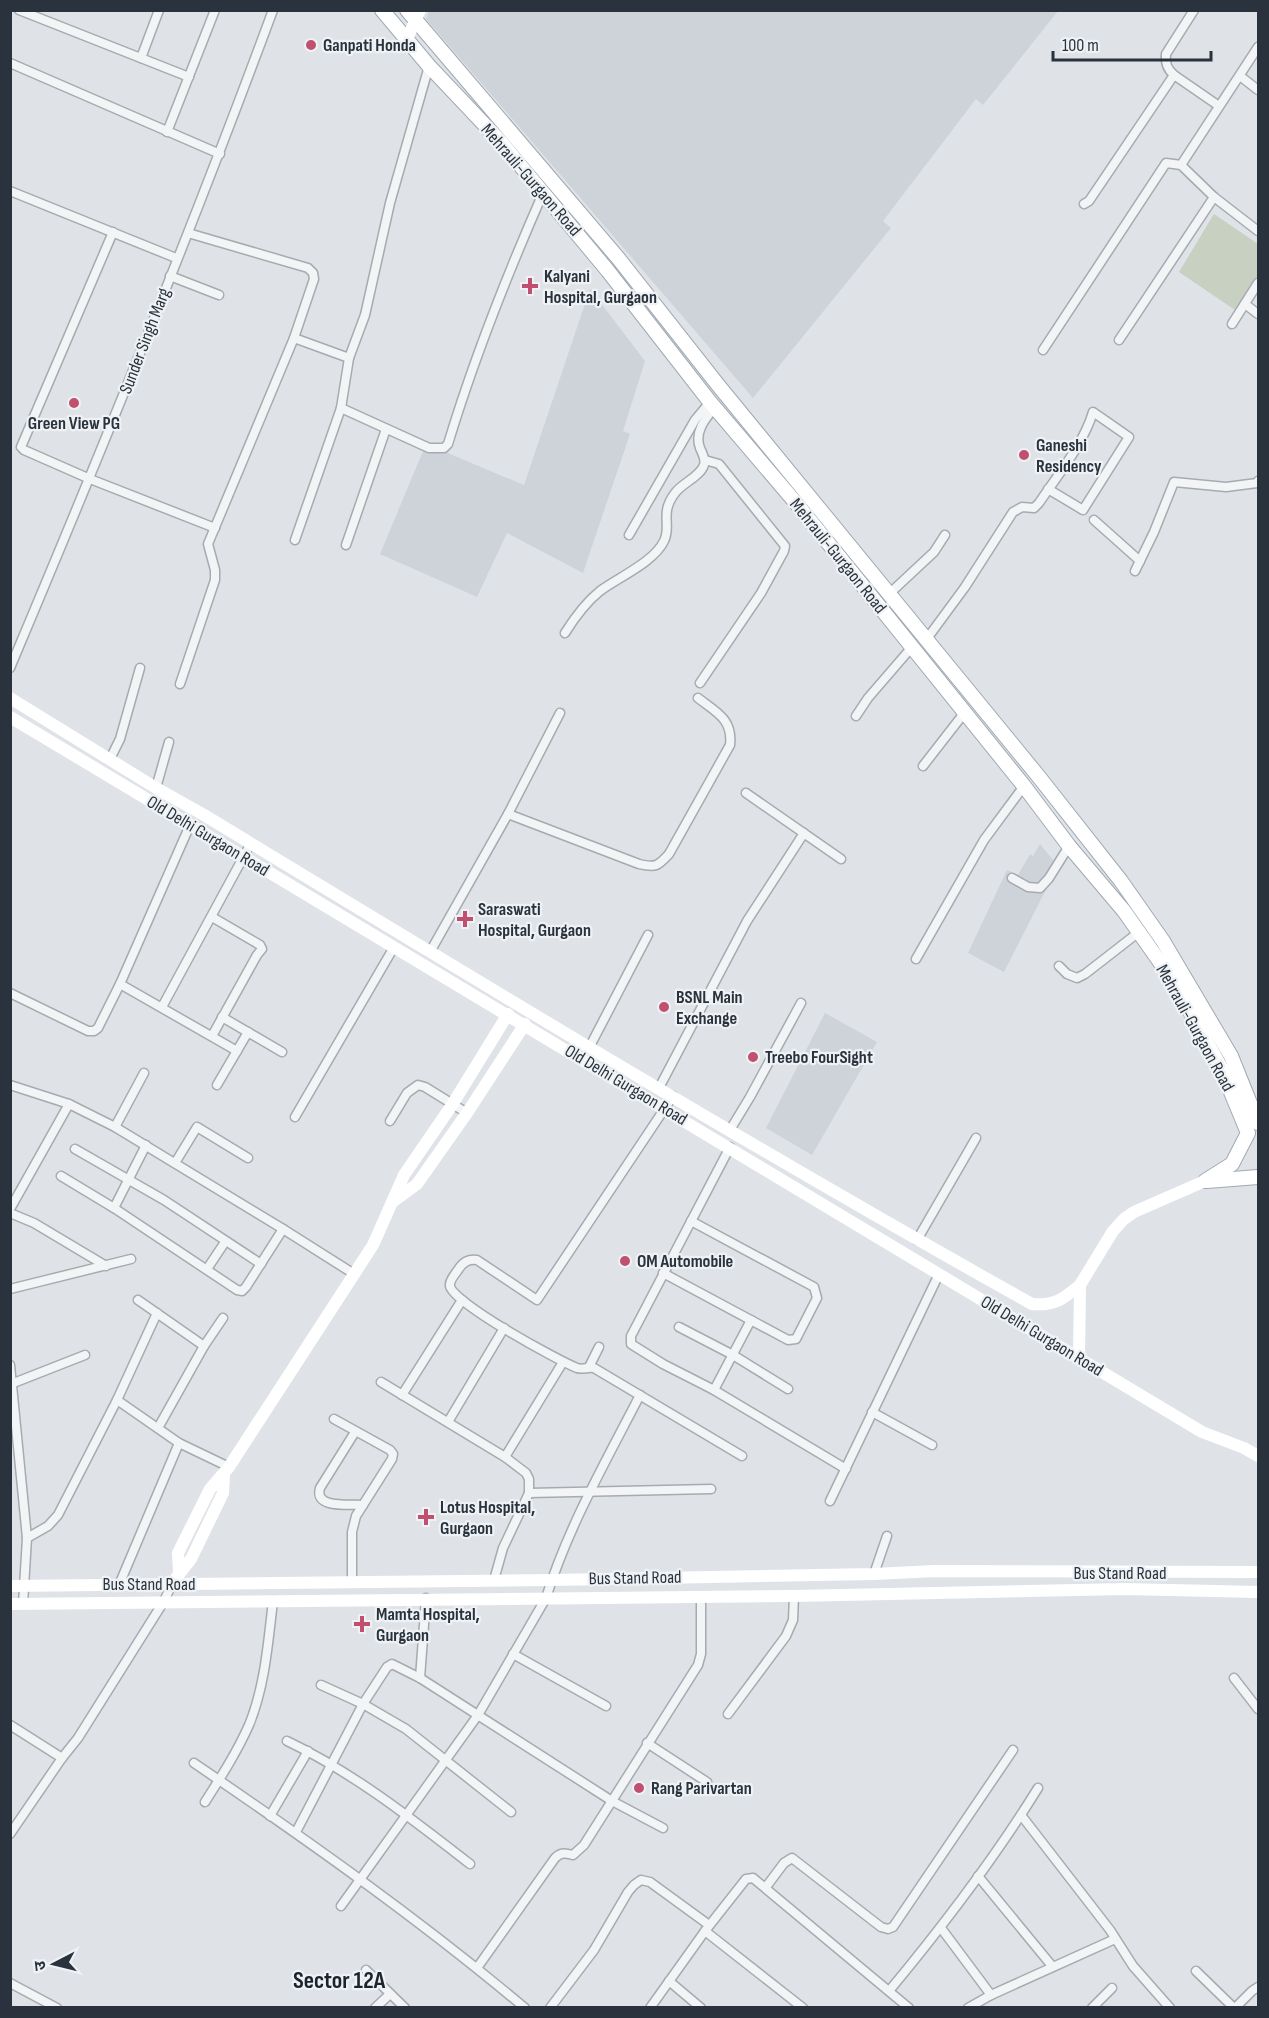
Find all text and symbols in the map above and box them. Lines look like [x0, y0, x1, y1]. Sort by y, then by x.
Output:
scale bar [1053, 24, 1210, 62]
place label: Ganpati Honda [323, 35, 416, 56]
text: 100 m [1062, 35, 1099, 56]
marker: Ganpati Honda [304, 38, 318, 52]
street label: Mehrauli-Gurgaon Road [477, 120, 585, 240]
place label: Kalyani Hospital, Gurgaon [544, 266, 657, 308]
marker: Kalyani Hospital, Gurgaon [521, 277, 539, 295]
street label: Sunder Singh Marg [115, 285, 175, 397]
marker: Green View PG [67, 396, 81, 410]
place label: Green View PG [28, 413, 120, 434]
place label: Ganeshi Residency [1036, 435, 1102, 477]
marker: Ganeshi Residency [1017, 448, 1031, 462]
street label: Mehrauli-Gurgaon Road [785, 494, 891, 618]
street label: Old Delhi Gurgaon Road [143, 791, 273, 881]
place label: Saraswati Hospital, Gurgaon [478, 899, 591, 941]
marker: Saraswati Hospital, Gurgaon [456, 910, 474, 928]
street label: Mehrauli-Gurgaon Road [1151, 961, 1239, 1095]
place label: BSNL Main Exchange [676, 987, 743, 1029]
marker: BSNL Main Exchange [657, 1000, 671, 1014]
street label: Old Delhi Gurgaon Road [561, 1040, 691, 1130]
place label: Treebo FourSight [765, 1047, 873, 1068]
marker: Treebo FourSight [746, 1050, 760, 1064]
place label: OM Automobile [637, 1251, 733, 1272]
marker: OM Automobile [618, 1254, 632, 1268]
street label: Old Delhi Gurgaon Road [977, 1291, 1107, 1381]
place label: Lotus Hospital, Gurgaon [440, 1497, 535, 1539]
marker: Lotus Hospital, Gurgaon [417, 1508, 435, 1526]
street label: Bus Stand Road [1074, 1563, 1166, 1584]
street label: Bus Stand Road [588, 1567, 682, 1589]
street label: Bus Stand Road [103, 1574, 195, 1595]
place label: Mamta Hospital, Gurgaon [376, 1604, 480, 1646]
marker: Mamta Hospital, Gurgaon [353, 1615, 371, 1633]
place label: Rang Parivartan [651, 1778, 752, 1799]
marker: Rang Parivartan [632, 1781, 646, 1795]
north arrow [24, 1934, 84, 1994]
text: उ [31, 1959, 51, 1971]
district label: Sector 12A [293, 1966, 386, 1995]

